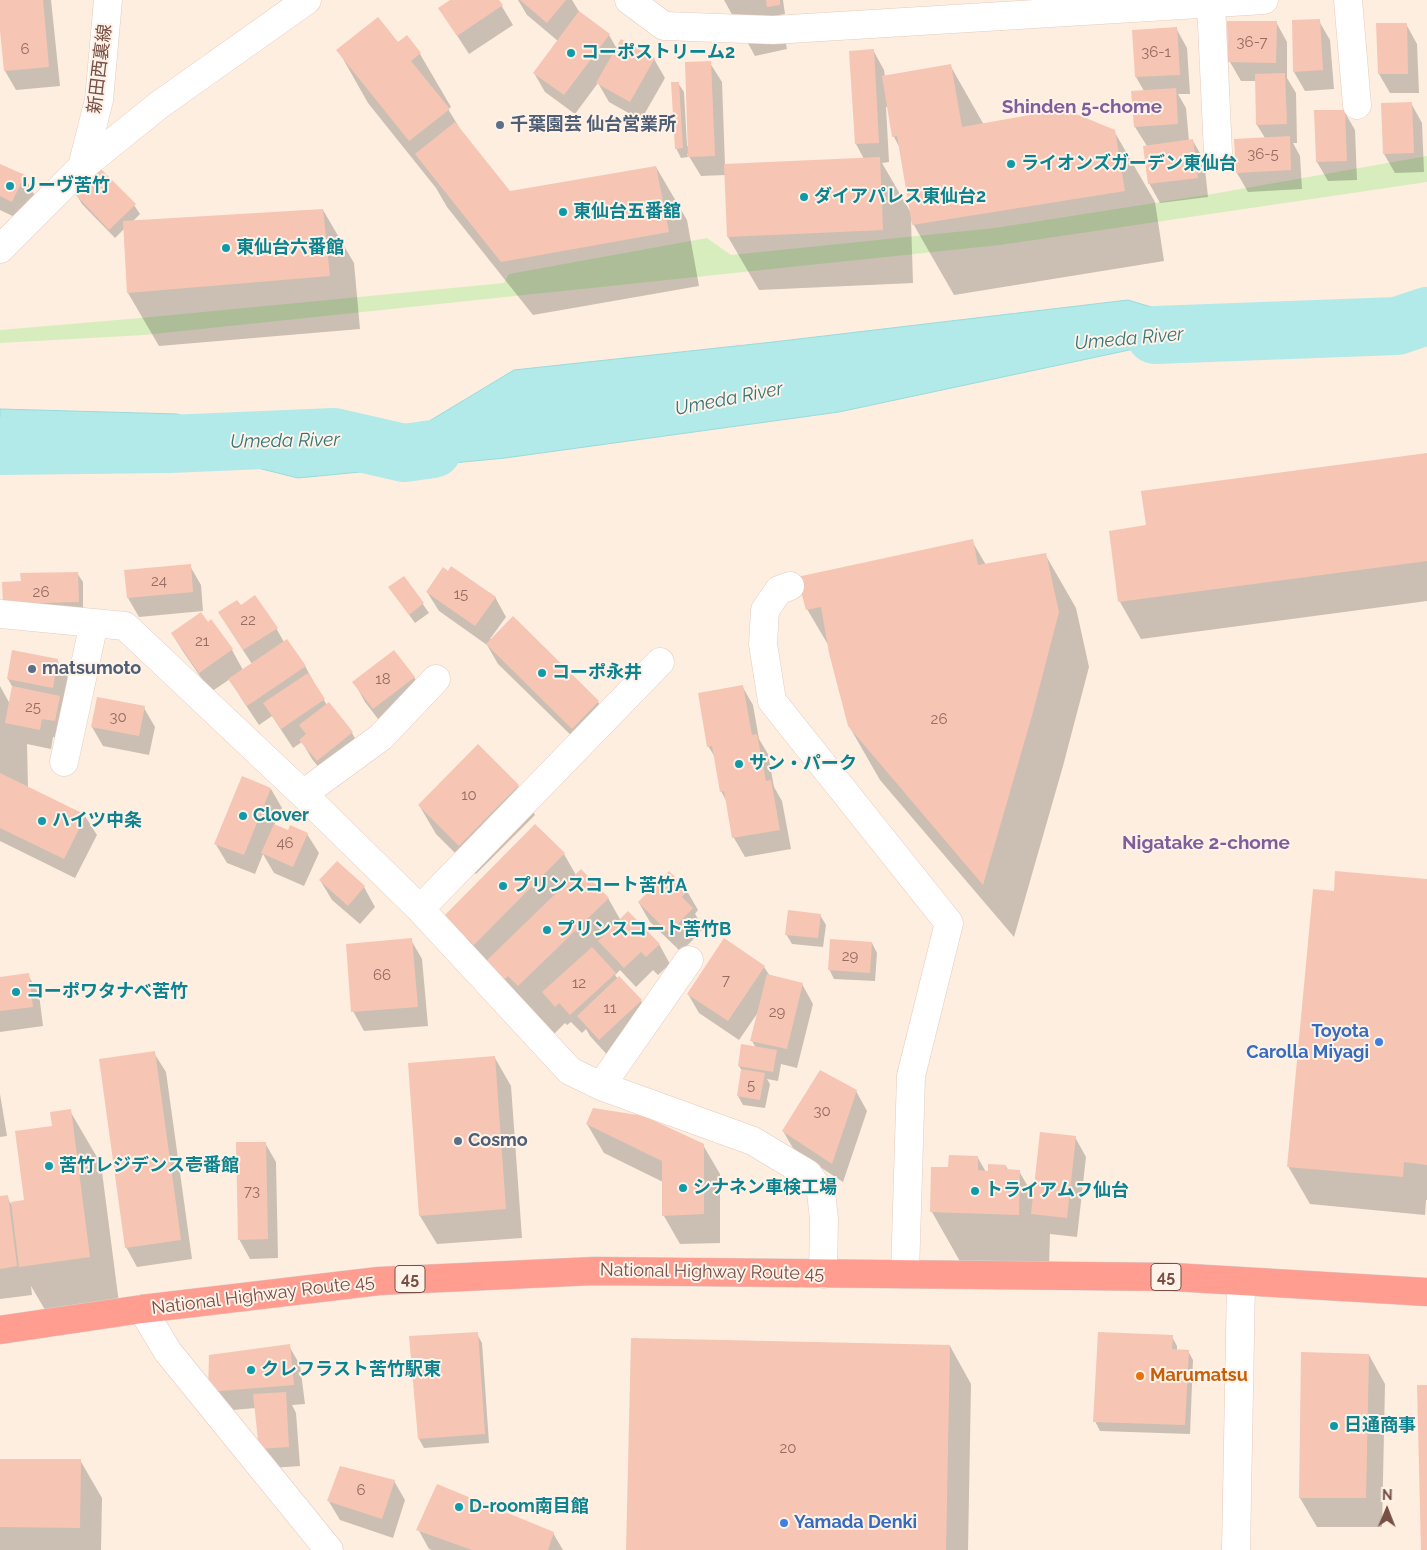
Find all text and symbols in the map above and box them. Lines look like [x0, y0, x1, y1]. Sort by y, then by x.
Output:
street label: 新田西裏線 [84, 23, 116, 115]
house number: 36-7 [1237, 33, 1267, 51]
house number: 6 [20, 40, 30, 58]
place label: コーポストリーム2 [581, 42, 735, 64]
house number: 36-1 [1141, 43, 1171, 61]
marker: コーポストリーム2 [565, 47, 577, 59]
district label: Shinden 5-chome [1002, 96, 1162, 118]
place label: 千葉園芸 仙台営業所 [510, 114, 676, 136]
marker: 千葉園芸 仙台営業所 [494, 119, 506, 131]
house number: 36-5 [1247, 145, 1279, 163]
place label: ライオンズガーデン東仙台 [1021, 153, 1237, 175]
marker: ライオンズガーデン東仙台 [1005, 158, 1017, 170]
place label: リーヴ苦竹 [20, 175, 110, 197]
marker: リーヴ苦竹 [4, 180, 16, 192]
place label: ダイアパレス東仙台2 [814, 186, 986, 208]
marker: ダイアパレス東仙台2 [798, 191, 810, 203]
place label: 東仙台五番舘 [573, 201, 681, 223]
marker: 東仙台五番舘 [557, 206, 569, 218]
place label: 東仙台六番館 [236, 237, 344, 259]
marker: 東仙台六番館 [220, 242, 232, 254]
water label: Umeda River [1073, 323, 1185, 355]
water label: Umeda River [673, 377, 785, 421]
water label: Umeda River [230, 429, 340, 453]
house number: 24 [151, 572, 167, 590]
house number: 26 [33, 583, 49, 601]
house number: 15 [454, 585, 468, 603]
house number: 22 [240, 611, 256, 629]
house number: 21 [195, 632, 209, 650]
place label: matsumoto [42, 658, 141, 680]
place label: コーポ永井 [552, 662, 642, 684]
marker: matsumoto [26, 663, 38, 675]
marker: コーポ永井 [536, 667, 548, 679]
house number: 18 [375, 670, 391, 688]
house number: 25 [25, 698, 41, 716]
house number: 30 [109, 708, 127, 726]
house number: 26 [931, 710, 947, 728]
place label: サン・パーク [749, 753, 857, 775]
marker: サン・パーク [733, 758, 745, 770]
house number: 10 [461, 786, 477, 804]
place label: Clover [253, 805, 309, 827]
place label: ハイツ中条 [52, 810, 142, 832]
marker: Clover [237, 810, 249, 822]
marker: ハイツ中条 [36, 815, 48, 827]
district label: Nigatake 2-chome [1122, 832, 1290, 854]
house number: 46 [276, 834, 294, 852]
place label: プリンスコート苦竹A [513, 875, 687, 897]
marker: プリンスコート苦竹A [497, 880, 509, 892]
place label: プリンスコート苦竹B [557, 919, 731, 941]
marker: プリンスコート苦竹B [541, 924, 553, 936]
house number: 29 [842, 947, 858, 965]
house number: 66 [373, 966, 391, 984]
house number: 7 [722, 971, 730, 989]
house number: 12 [572, 974, 586, 992]
place label: コーポワタナベ苦竹 [26, 981, 188, 1003]
marker: コーポワタナベ苦竹 [10, 986, 22, 998]
house number: 11 [604, 999, 616, 1017]
house number: 29 [769, 1003, 785, 1021]
place label: Toyota Carolla Miyagi [1246, 1021, 1369, 1064]
marker: Toyota Carolla Miyagi [1373, 1036, 1385, 1048]
house number: 5 [747, 1076, 755, 1094]
house number: 30 [813, 1102, 831, 1120]
place label: Cosmo [468, 1130, 528, 1152]
marker: Cosmo [452, 1135, 464, 1147]
place label: 苦竹レジデンス壱番館 [59, 1155, 239, 1177]
marker: 苦竹レジデンス壱番館 [43, 1160, 55, 1172]
place label: シナネン車検工場 [693, 1177, 837, 1199]
place label: トライアムフ仙台 [985, 1180, 1129, 1202]
house number: 73 [244, 1182, 260, 1200]
marker: シナネン車検工場 [677, 1182, 689, 1194]
marker: トライアムフ仙台 [969, 1185, 981, 1197]
street label: National Highway Route 45 [600, 1259, 824, 1285]
road number: 45 [1151, 1264, 1181, 1290]
road number: 45 [395, 1266, 425, 1292]
street label: National Highway Route 45 [150, 1271, 376, 1319]
place label: クレフラスト苦竹駅東 [261, 1359, 441, 1381]
marker: クレフラスト苦竹駅東 [245, 1364, 257, 1376]
place label: Marumatsu [1150, 1365, 1248, 1387]
marker: Marumatsu [1134, 1370, 1146, 1382]
place label: 日通商事 [1344, 1415, 1416, 1437]
marker: 日通商事 [1328, 1420, 1340, 1432]
house number: 20 [780, 1439, 796, 1457]
house number: 6 [356, 1481, 366, 1499]
north arrow [1362, 1485, 1412, 1535]
text: N [1382, 1487, 1393, 1503]
place label: D-room南目館 [469, 1496, 589, 1518]
marker: D-room南目館 [453, 1501, 465, 1513]
place label: Yamada Denki [794, 1512, 917, 1534]
marker: Yamada Denki [778, 1517, 790, 1529]

